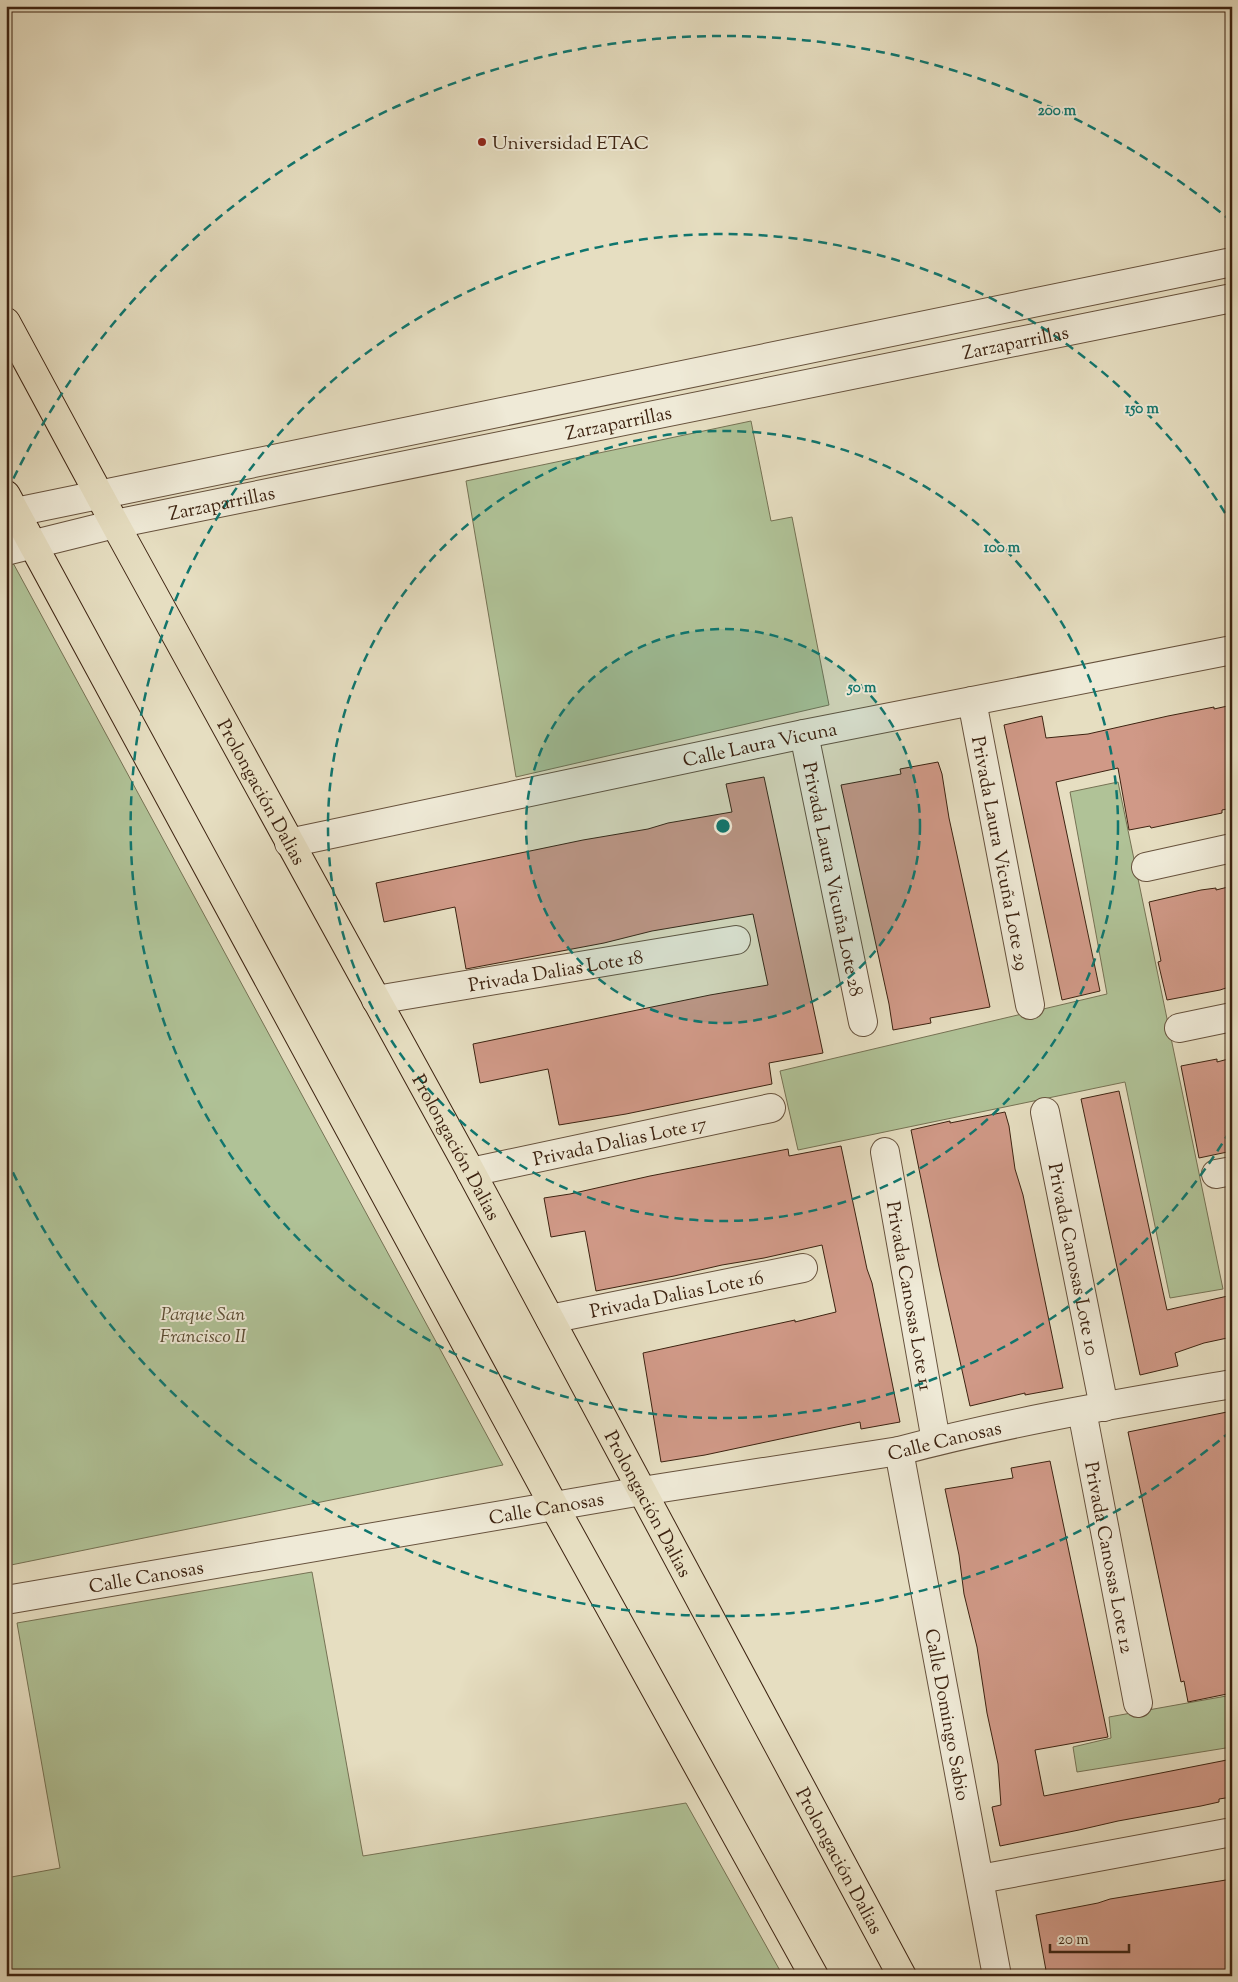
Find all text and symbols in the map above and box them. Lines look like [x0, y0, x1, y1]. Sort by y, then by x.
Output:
text: 200 m [1038, 101, 1077, 122]
place label: Universidad ETAC [492, 131, 649, 158]
marker: Universidad ETAC [476, 136, 488, 148]
street label: Zarzaparrillas [960, 320, 1071, 368]
text: 150 m [1125, 399, 1159, 420]
street label: Zarzaparrillas [564, 401, 674, 448]
street label: Zarzaparrillas [167, 481, 278, 529]
text: 100 m [984, 538, 1021, 559]
text: 50 m [847, 678, 877, 699]
street label: Prolongación Dalias [209, 715, 311, 871]
street label: Calle Laura Vicuna [680, 717, 840, 775]
street label: Privada Laura Vicuña Lote 29 [963, 734, 1034, 973]
street label: Privada Laura Vicuña Lote 28 [794, 760, 868, 999]
centre of rings [714, 817, 732, 835]
street label: Privada Dalias Lote 18 [466, 945, 645, 1000]
street label: Prolongación Dalias [404, 1070, 505, 1226]
street label: Privada Dalias Lote 17 [531, 1111, 710, 1174]
street label: Privada Canosas Lote 10 [1040, 1161, 1104, 1358]
street label: Privada Canosas Lote 11 [878, 1199, 938, 1394]
street label: Privada Dalias Lote 16 [588, 1265, 766, 1327]
park label: Parque San Francisco II [160, 1302, 246, 1351]
street label: Calle Canosas [886, 1416, 1004, 1469]
street label: Prolongación Dalias [596, 1427, 697, 1583]
street label: Privada Canosas Lote 12 [1076, 1460, 1139, 1656]
street label: Calle Canosas [487, 1487, 606, 1533]
street label: Calle Canosas [87, 1555, 206, 1602]
street label: Calle Domingo Sabio [916, 1627, 975, 1803]
street label: Prolongación Dalias [788, 1784, 888, 1940]
scale bar [1050, 1922, 1129, 1954]
text: 20 m [1058, 1930, 1089, 1951]

